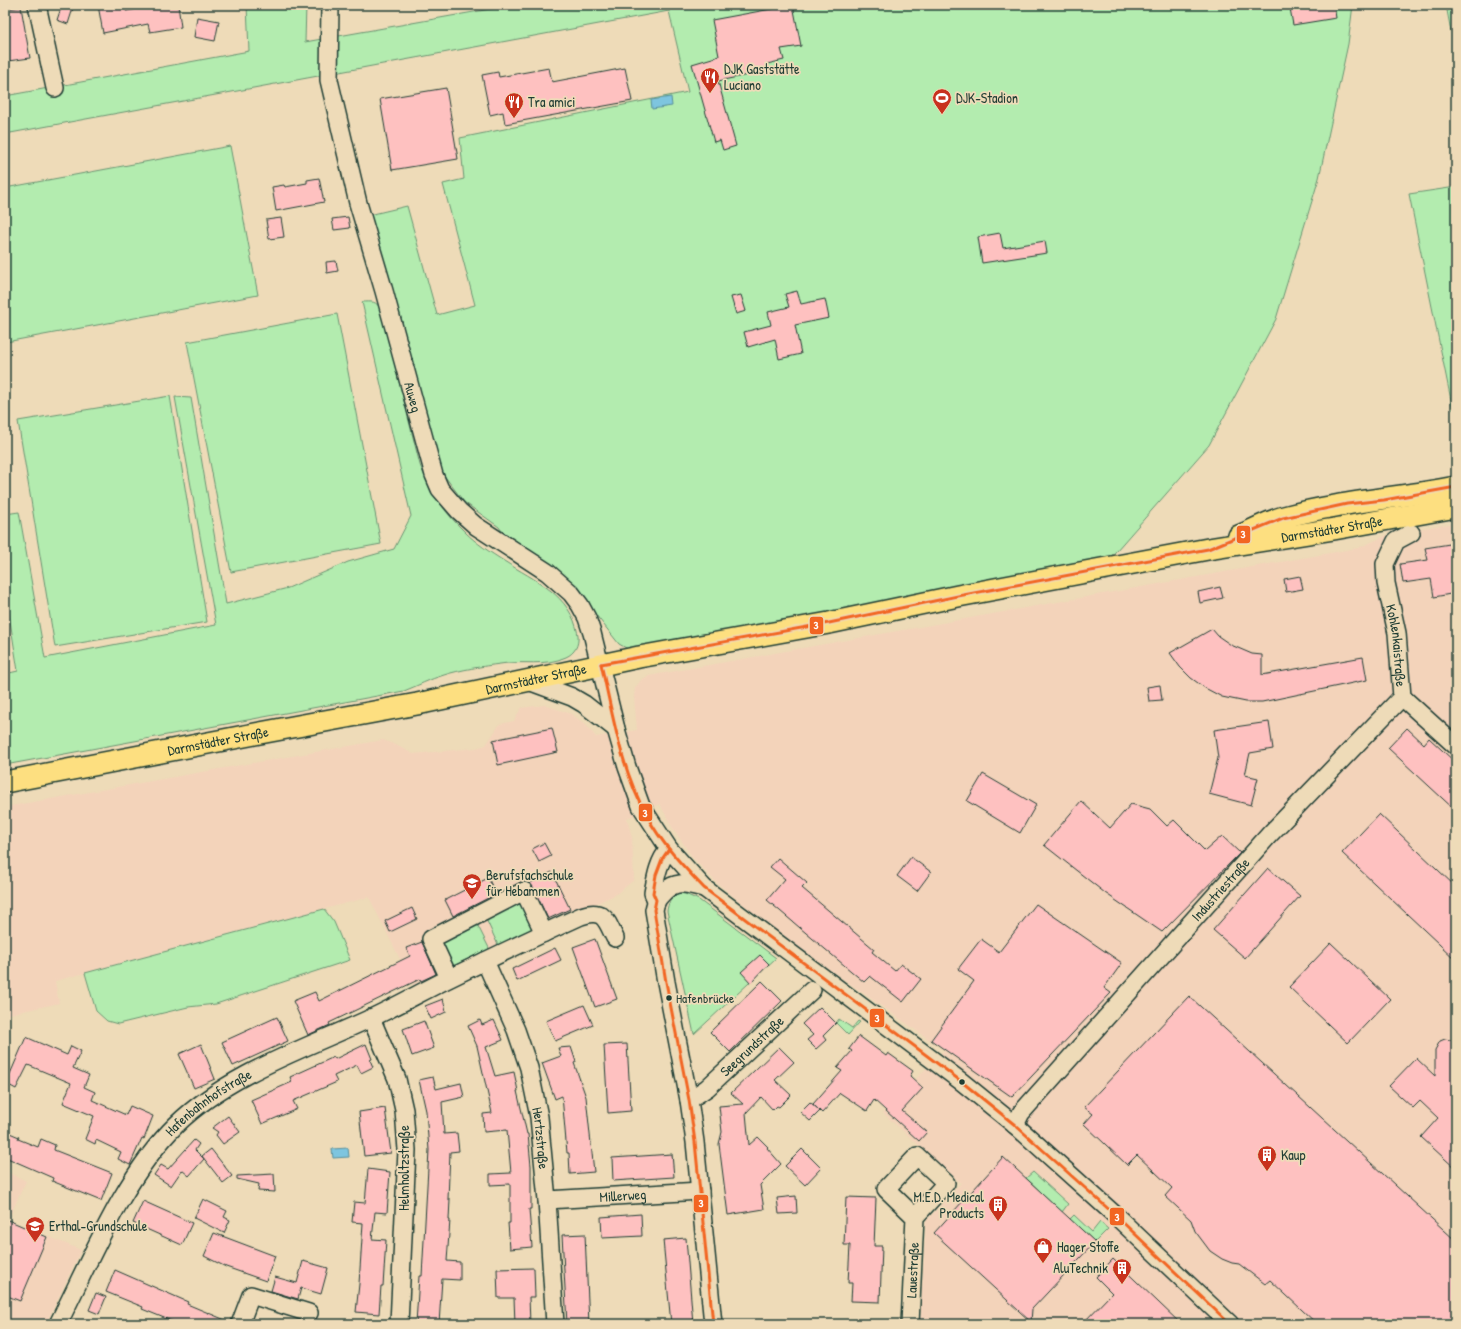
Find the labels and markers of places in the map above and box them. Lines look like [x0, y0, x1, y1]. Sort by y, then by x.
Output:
place label: DJK Gaststätte Luciano [724, 59, 800, 94]
restaurant icon: DJK Gaststätte Luciano [699, 66, 721, 94]
sports icon: DJK-Stadion [931, 87, 953, 115]
place label: DJK-Stadion [956, 88, 1018, 107]
restaurant icon: Tra amici [503, 91, 525, 119]
place label: Tra amici [528, 92, 575, 111]
place label: Berufsfachschule für Hebammen [486, 865, 574, 900]
school or university icon: Berufsfachschule für Hebammen [461, 872, 483, 900]
place label: Hafenbrücke [676, 989, 734, 1007]
marker: Hafenbrücke [664, 993, 674, 1003]
unlabelled marker [957, 1077, 967, 1087]
building icon: Kaup [1256, 1144, 1278, 1172]
place label: Kaup [1281, 1145, 1305, 1165]
place label: M.E.D. Medical Products [913, 1187, 984, 1222]
building icon: M.E.D. Medical Products [987, 1194, 1009, 1222]
school or university icon: Erthal-Grundschule [24, 1215, 46, 1243]
place label: Erthal-Grundschule [49, 1216, 148, 1235]
shop icon: Hager Stoffe [1032, 1236, 1054, 1264]
place label: Hager Stoffe [1057, 1237, 1120, 1257]
building icon: AluTechnik [1111, 1257, 1133, 1285]
place label: AluTechnik [1053, 1258, 1108, 1277]

